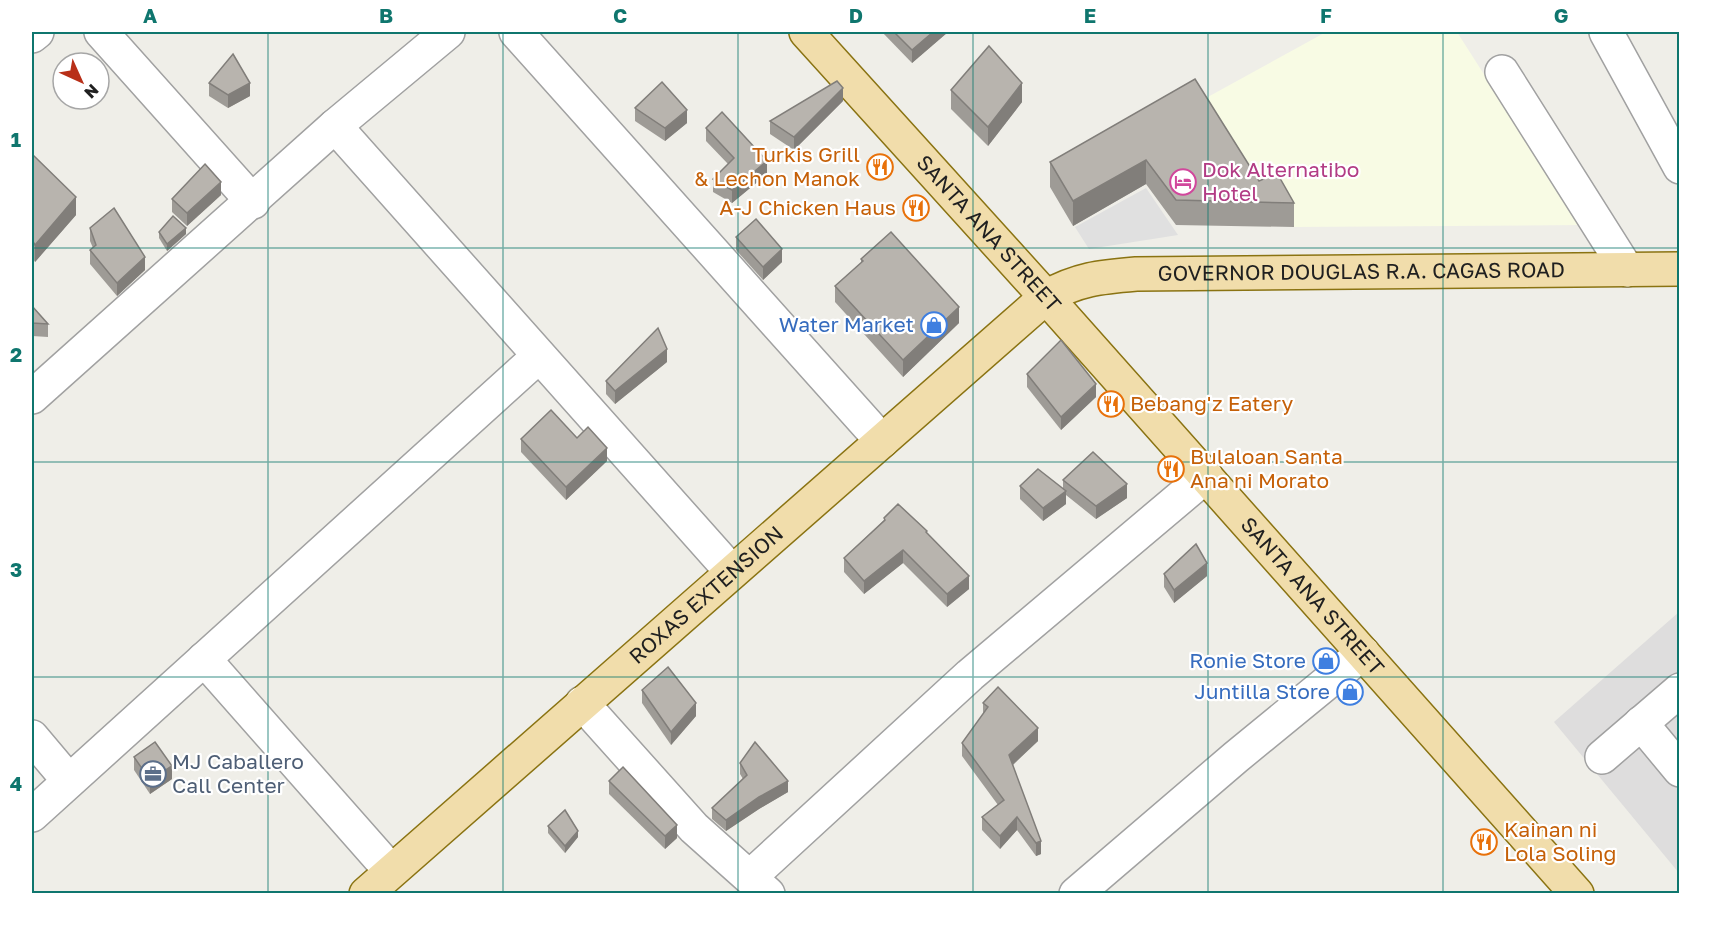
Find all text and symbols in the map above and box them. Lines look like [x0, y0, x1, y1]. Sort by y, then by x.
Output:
text: A [143, 3, 157, 27]
text: B [379, 3, 393, 27]
text: C [613, 3, 627, 27]
text: D [849, 3, 863, 27]
text: E [1084, 3, 1096, 27]
text: F [1320, 3, 1332, 27]
text: G [1554, 3, 1568, 27]
north arrow [51, 51, 111, 111]
text: N [80, 80, 103, 103]
text: 1 [11, 127, 21, 151]
place label: Turkis Grill & Lechon Manok [694, 141, 860, 191]
street label: SANTA ANA STREET [912, 149, 1067, 317]
restaurant icon: Turkis Grill & Lechon Manok [865, 152, 895, 182]
place label: Dok Alternatibo Hotel [1202, 156, 1359, 206]
hotel icon: Dok Alternatibo Hotel [1168, 167, 1198, 197]
restaurant icon: A-J Chicken Haus [901, 193, 931, 223]
place label: A-J Chicken Haus [719, 194, 896, 220]
street label: GOVERNOR DOUGLAS R.A. CAGAS ROAD [1158, 256, 1565, 286]
shop icon: Water Market [919, 310, 949, 340]
place label: Water Market [779, 311, 914, 337]
text: 2 [10, 342, 22, 366]
restaurant icon: Bebang'z Eatery [1096, 389, 1126, 419]
place label: Bebang'z Eatery [1130, 390, 1294, 416]
place label: Bulaloan Santa Ana ni Morato [1190, 443, 1343, 493]
restaurant icon: Bulaloan Santa Ana ni Morato [1156, 454, 1186, 484]
street label: SANTA ANA STREET [1236, 511, 1390, 680]
street label: ROXAS EXTENSION [623, 520, 788, 669]
text: 3 [10, 557, 22, 581]
shop icon: Ronie Store [1311, 646, 1341, 676]
place label: Ronie Store [1189, 647, 1306, 673]
shop icon: Juntilla Store [1335, 677, 1365, 707]
place label: Juntilla Store [1194, 678, 1330, 704]
place label: MJ Caballero Call Center [172, 748, 304, 798]
office icon: MJ Caballero Call Center [138, 759, 168, 789]
text: 4 [10, 771, 22, 795]
place label: Kainan ni Lola Soling [1504, 816, 1616, 866]
restaurant icon: Kainan ni Lola Soling [1469, 827, 1499, 857]

